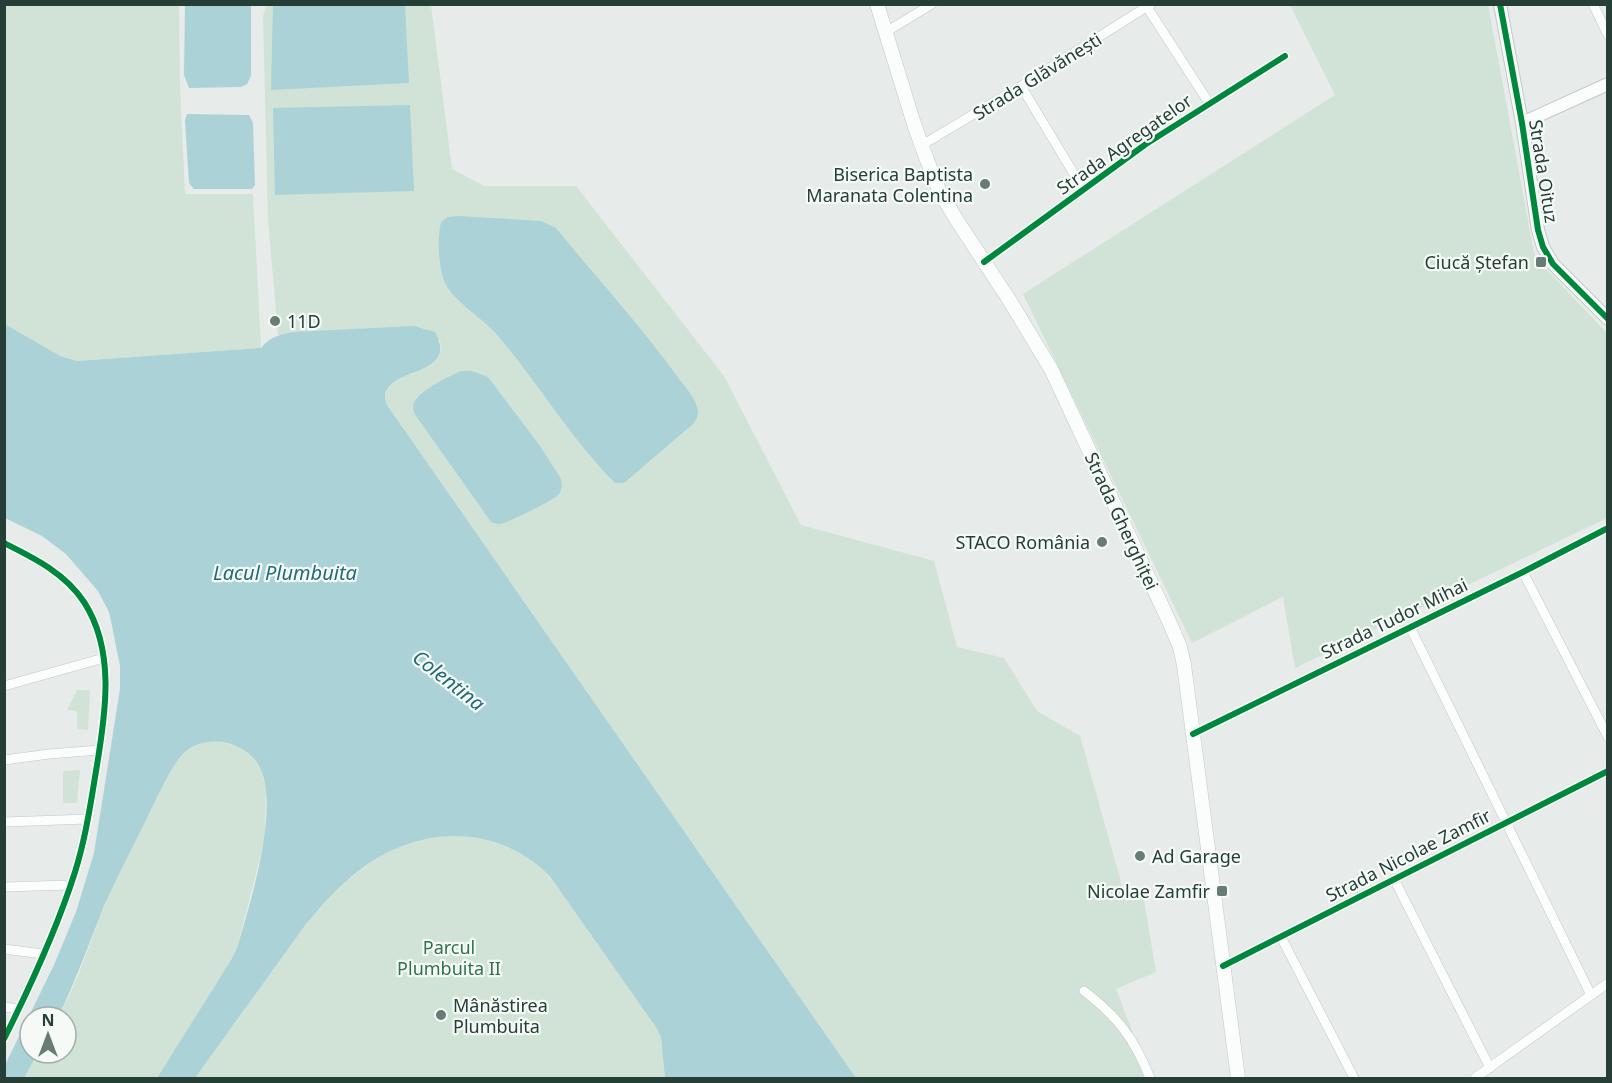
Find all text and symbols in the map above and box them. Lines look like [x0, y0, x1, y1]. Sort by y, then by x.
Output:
street label: Strada Glăvănești [968, 27, 1106, 125]
street label: Strada Agregatelor [1052, 88, 1197, 200]
street label: Strada Oituz [1524, 118, 1564, 224]
place label: Biserica Baptista Maranata Colentina [806, 162, 973, 207]
marker: Biserica Baptista Maranata Colentina [978, 177, 992, 191]
place label: Ciucă Ștefan [1424, 250, 1529, 274]
marker: Ciucă Ștefan [1534, 255, 1548, 269]
place label: 11D [287, 309, 321, 333]
marker: 11D [268, 314, 282, 328]
street label: Strada Gherghiței [1080, 448, 1164, 594]
place label: STACO România [956, 530, 1090, 554]
marker: STACO România [1095, 535, 1109, 549]
water label: Lacul Plumbuita [213, 559, 357, 586]
street label: Strada Tudor Mihai [1317, 572, 1471, 664]
water label: Colentina [407, 643, 491, 717]
street label: Strada Nicolae Zamfir [1321, 803, 1495, 907]
place label: Ad Garage [1152, 844, 1241, 868]
marker: Ad Garage [1133, 849, 1147, 863]
place label: Nicolae Zamfir [1087, 879, 1211, 903]
marker: Nicolae Zamfir [1215, 884, 1229, 898]
park label: Parcul Plumbuita II [397, 935, 501, 980]
place label: Mânăstirea Plumbuita [453, 993, 548, 1038]
north arrow [18, 1005, 78, 1065]
marker: Mânăstirea Plumbuita [434, 1008, 448, 1022]
text: N [41, 1009, 55, 1031]

